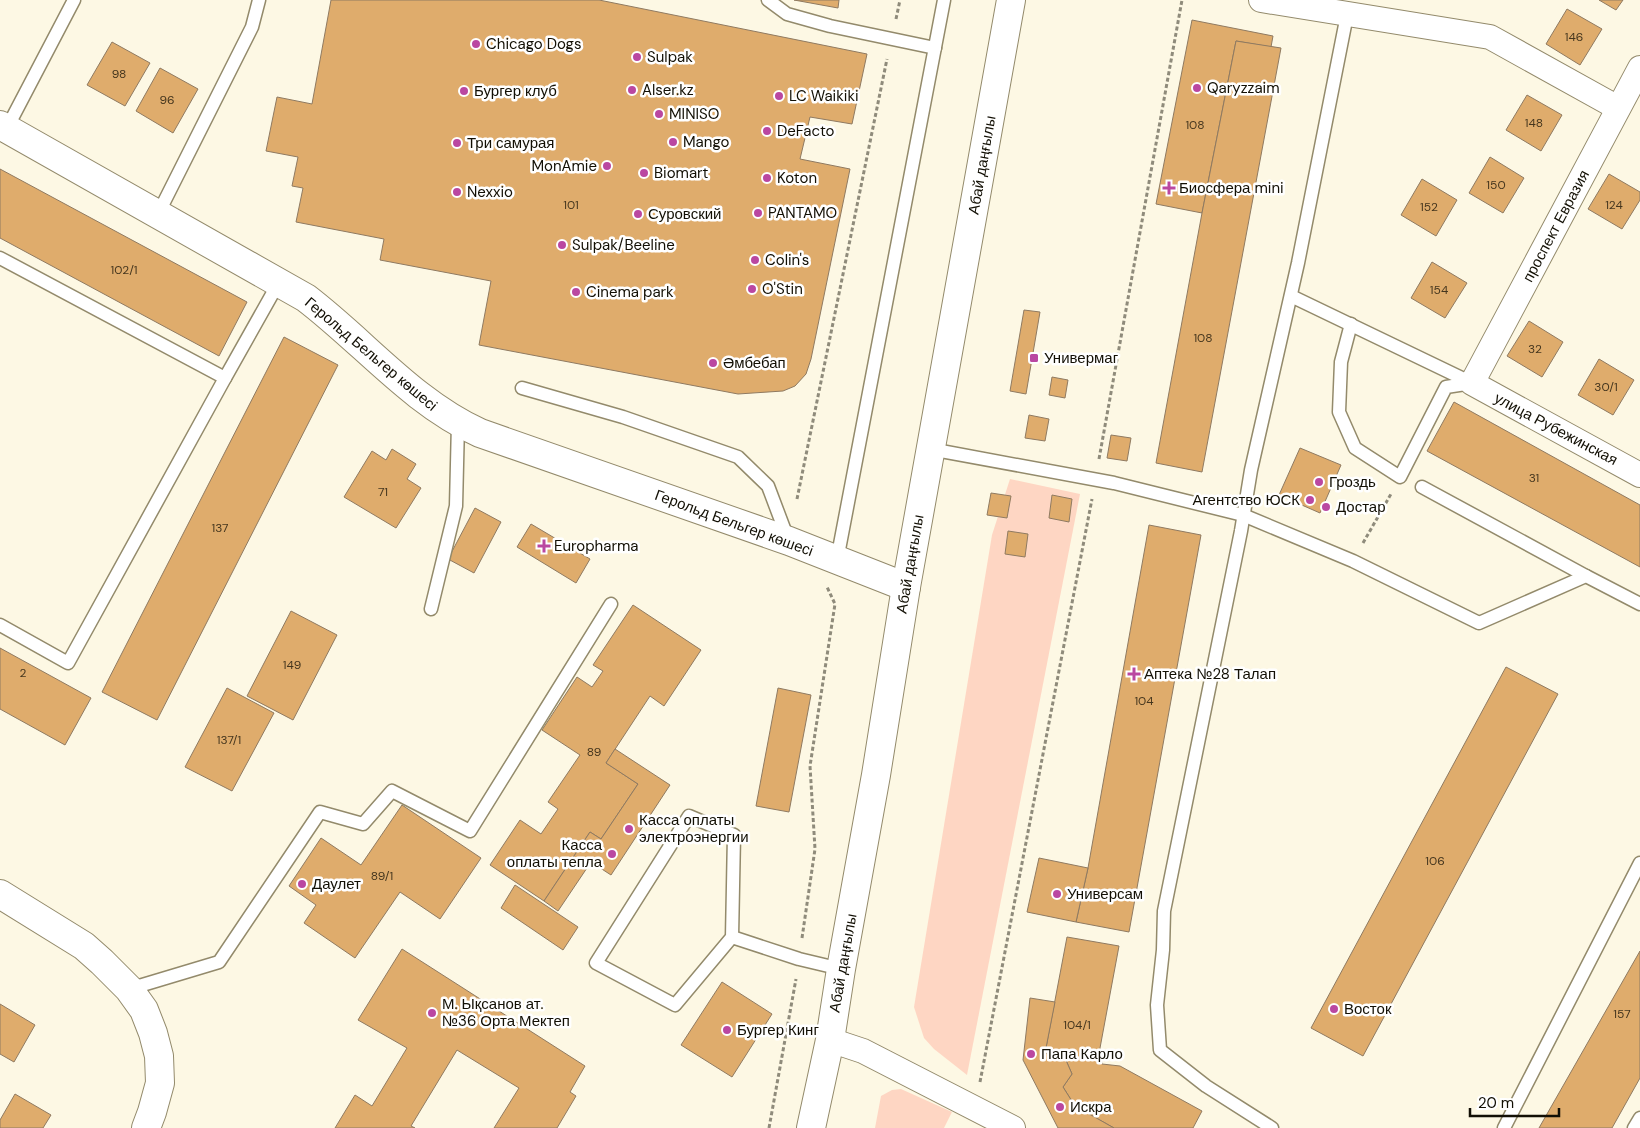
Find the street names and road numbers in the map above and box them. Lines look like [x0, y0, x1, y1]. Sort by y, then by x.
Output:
street label: Абай даңғылы [963, 114, 1001, 216]
street label: проспект Евразия [1518, 166, 1594, 286]
street label: Герольд Бельгер көшесі [300, 293, 442, 415]
street label: улица Рубежинская [1491, 388, 1621, 470]
street label: Герольд Бельгер көшесі [652, 485, 816, 561]
street label: Абай даңғылы [891, 513, 929, 615]
street label: Абай даңғылы [824, 912, 862, 1014]

